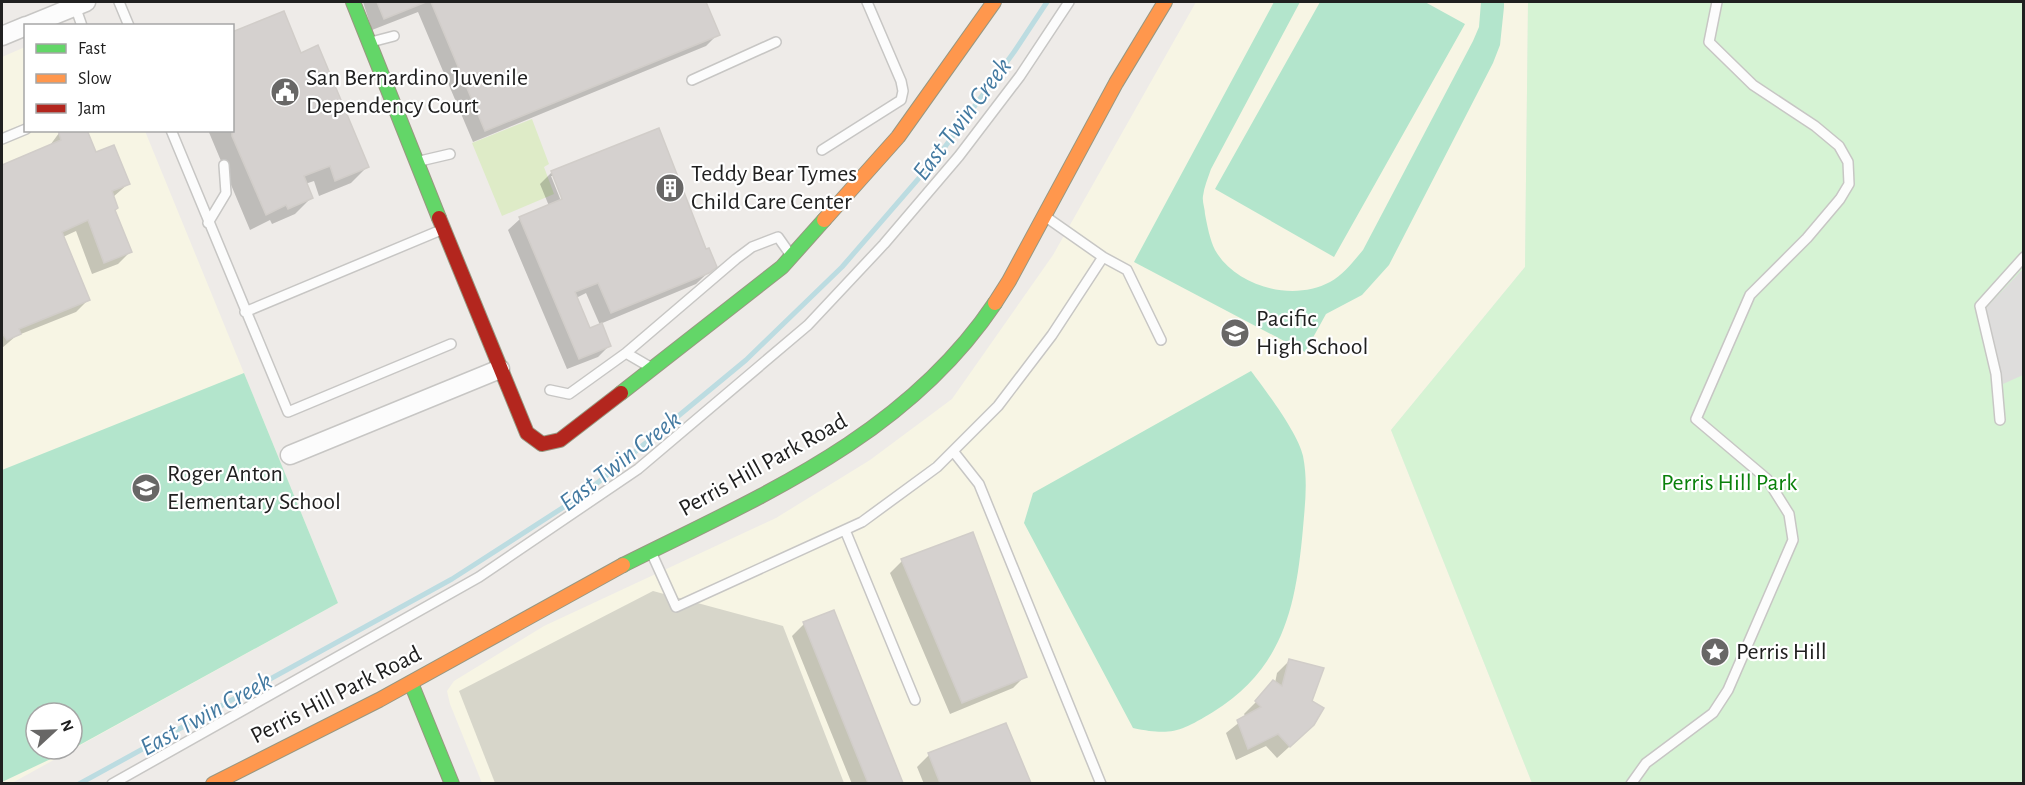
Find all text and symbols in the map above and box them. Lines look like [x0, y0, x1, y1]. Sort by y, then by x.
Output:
legend [24, 24, 234, 132]
text: Fast [78, 40, 106, 58]
water label: East Twin Creek [908, 53, 1016, 185]
place label: San Bernardino Juvenile Dependency Court [306, 66, 528, 118]
text: Slow [78, 70, 111, 88]
public building icon: San Bernardino Juvenile Dependency Court [269, 76, 301, 108]
text: Jam [78, 100, 106, 118]
place label: Teddy Bear Tymes Child Care Center [691, 162, 857, 214]
building icon: Teddy Bear Tymes Child Care Center [654, 172, 686, 204]
place label: Pacific High School [1256, 307, 1368, 359]
school or university icon: Pacific High School [1219, 317, 1251, 349]
water label: East Twin Creek [555, 406, 685, 516]
street label: Perris Hill Park Road [675, 409, 851, 521]
place label: Roger Anton Elementary School [167, 462, 341, 514]
park label: Perris Hill Park [1661, 471, 1797, 495]
school or university icon: Roger Anton Elementary School [130, 472, 162, 504]
place icon: Perris Hill [1699, 636, 1731, 668]
place label: Perris Hill [1736, 640, 1827, 664]
street label: Perris Hill Park Road [247, 642, 425, 748]
water label: East Twin Creek [136, 667, 276, 761]
north arrow [24, 701, 84, 761]
text: N [57, 718, 76, 734]

